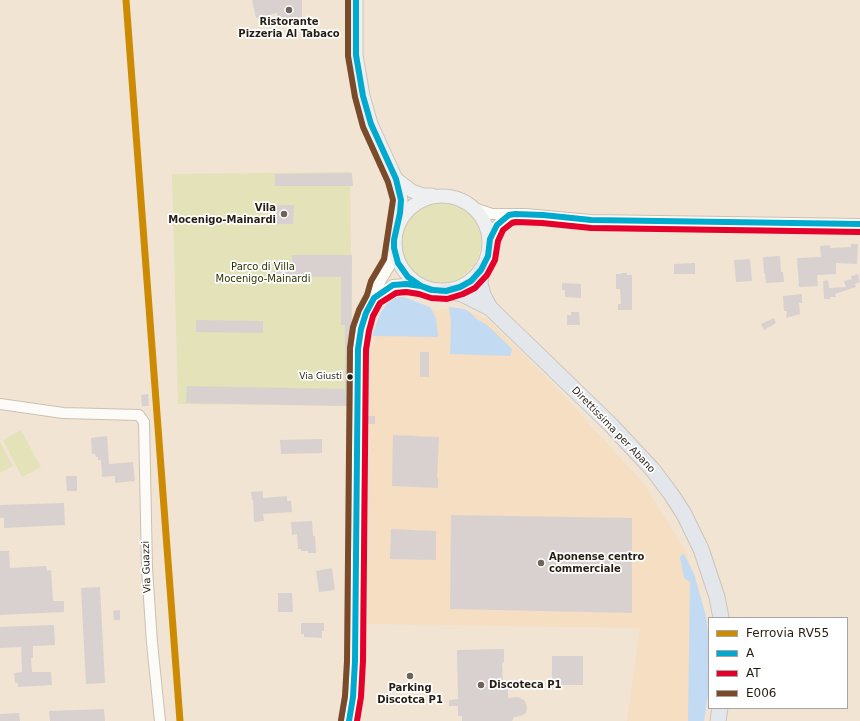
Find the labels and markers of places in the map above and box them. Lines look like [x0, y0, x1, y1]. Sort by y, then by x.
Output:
marker: Ristorante Pizzeria Al Tabaco [284, 5, 294, 15]
place label: Ristorante Pizzeria Al Tabaco [238, 16, 340, 40]
place label: Vila Mocenigo-Mainardi [168, 202, 276, 226]
marker: Vila Mocenigo-Mainardi [279, 209, 289, 219]
place label: Via Giusti [299, 372, 342, 382]
marker: Via Giusti [345, 372, 355, 382]
place label: Aponense centro commerciale [549, 551, 644, 574]
marker: Aponense centro commerciale [536, 558, 546, 568]
marker: Parking Discotca P1 [405, 671, 415, 681]
place label: Discoteca P1 [489, 679, 561, 691]
marker: Discoteca P1 [476, 680, 486, 690]
place label: Parking Discotca P1 [377, 682, 443, 706]

